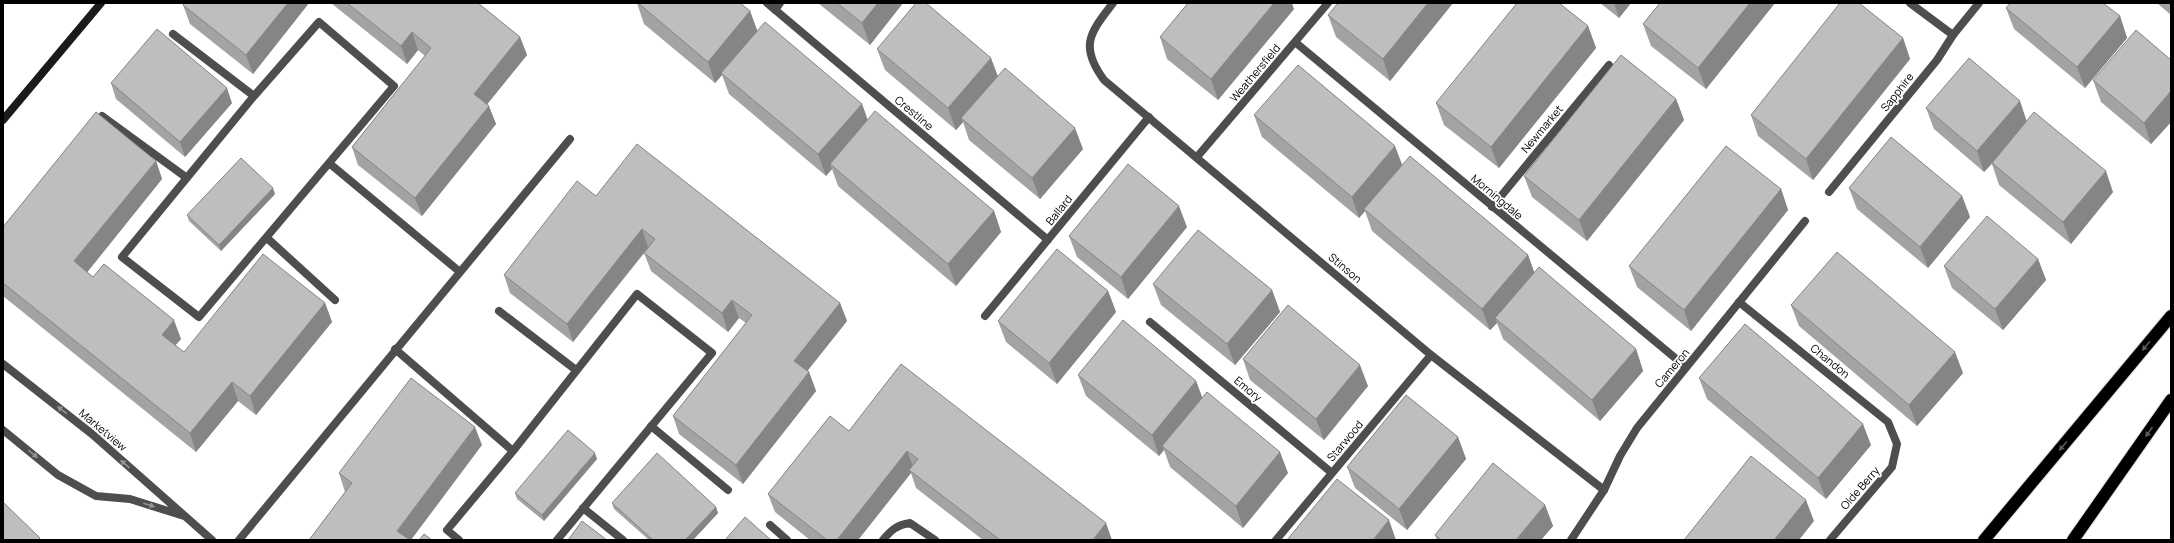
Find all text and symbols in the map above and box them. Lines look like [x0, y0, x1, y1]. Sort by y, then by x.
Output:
street label: Weathersfield [1226, 41, 1283, 105]
street label: Sapphire [1877, 69, 1917, 114]
street label: Crestline [892, 92, 937, 134]
street label: Newmarket [1517, 102, 1566, 156]
street label: Morningdale [1468, 170, 1527, 223]
street label: Ballard [1042, 192, 1075, 228]
street label: Stinson [1326, 249, 1365, 286]
street label: Chandon [1807, 340, 1853, 381]
one-way arrow [2142, 340, 2151, 351]
street label: Cameron [1651, 345, 1692, 390]
street label: Emory [1231, 373, 1265, 405]
street label: Marketview [76, 405, 131, 454]
one-way arrow [56, 406, 67, 415]
street label: Starwood [1323, 417, 1366, 464]
one-way arrow [2145, 427, 2153, 437]
one-way arrow [2058, 440, 2067, 451]
one-way arrow [28, 450, 39, 459]
one-way arrow [120, 459, 131, 468]
street label: Olde Berry [1837, 463, 1883, 512]
one-way arrow [144, 502, 156, 508]

